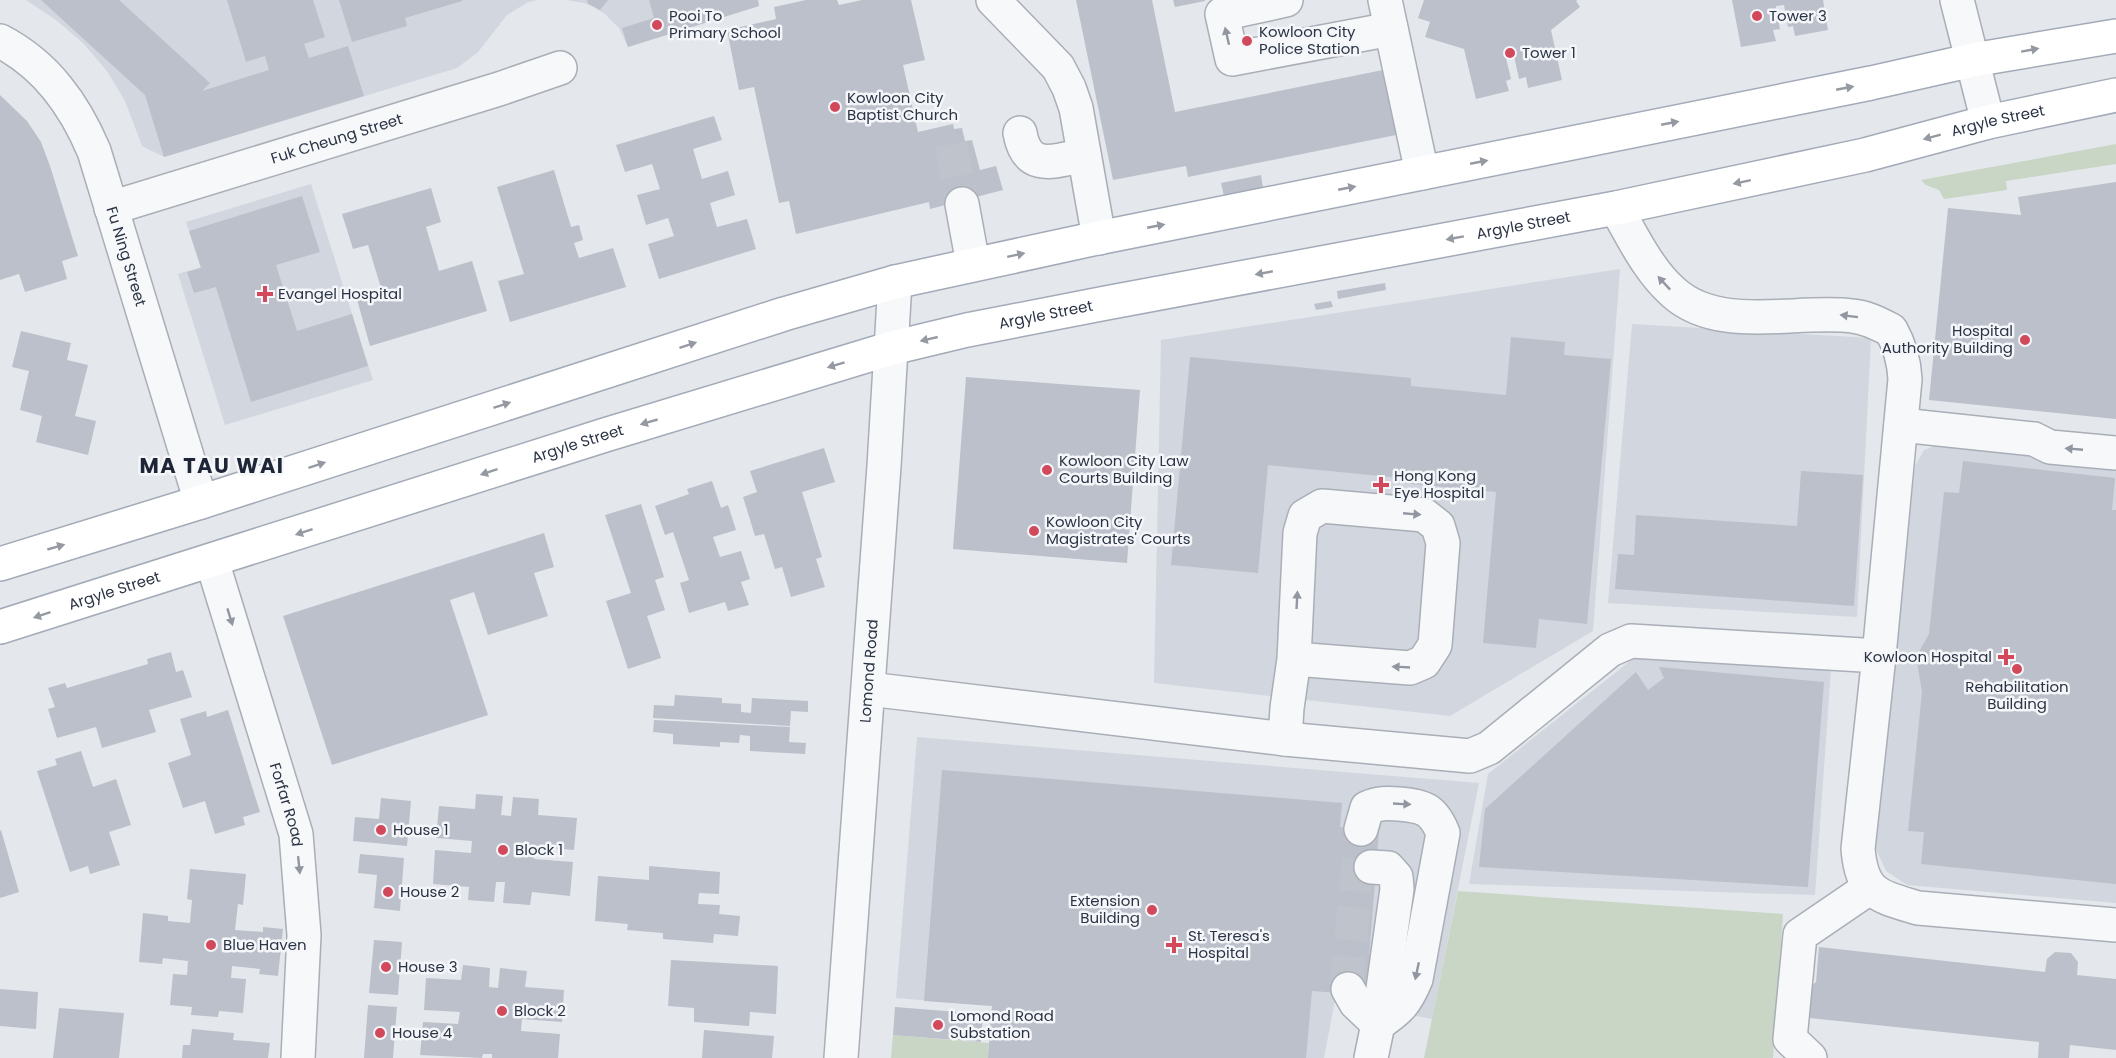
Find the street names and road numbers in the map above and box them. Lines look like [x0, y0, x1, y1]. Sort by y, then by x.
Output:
street label: Argyle Street [1949, 99, 2046, 141]
street label: Fuk Cheung Street [268, 108, 405, 168]
street label: Fu Ning Street [102, 204, 152, 309]
street label: Argyle Street [1475, 206, 1572, 244]
street label: Argyle Street [997, 295, 1094, 334]
street label: Argyle Street [529, 419, 626, 468]
street label: Argyle Street [66, 566, 163, 615]
street label: Lomond Road [854, 618, 883, 724]
street label: Forfar Road [265, 760, 308, 847]

